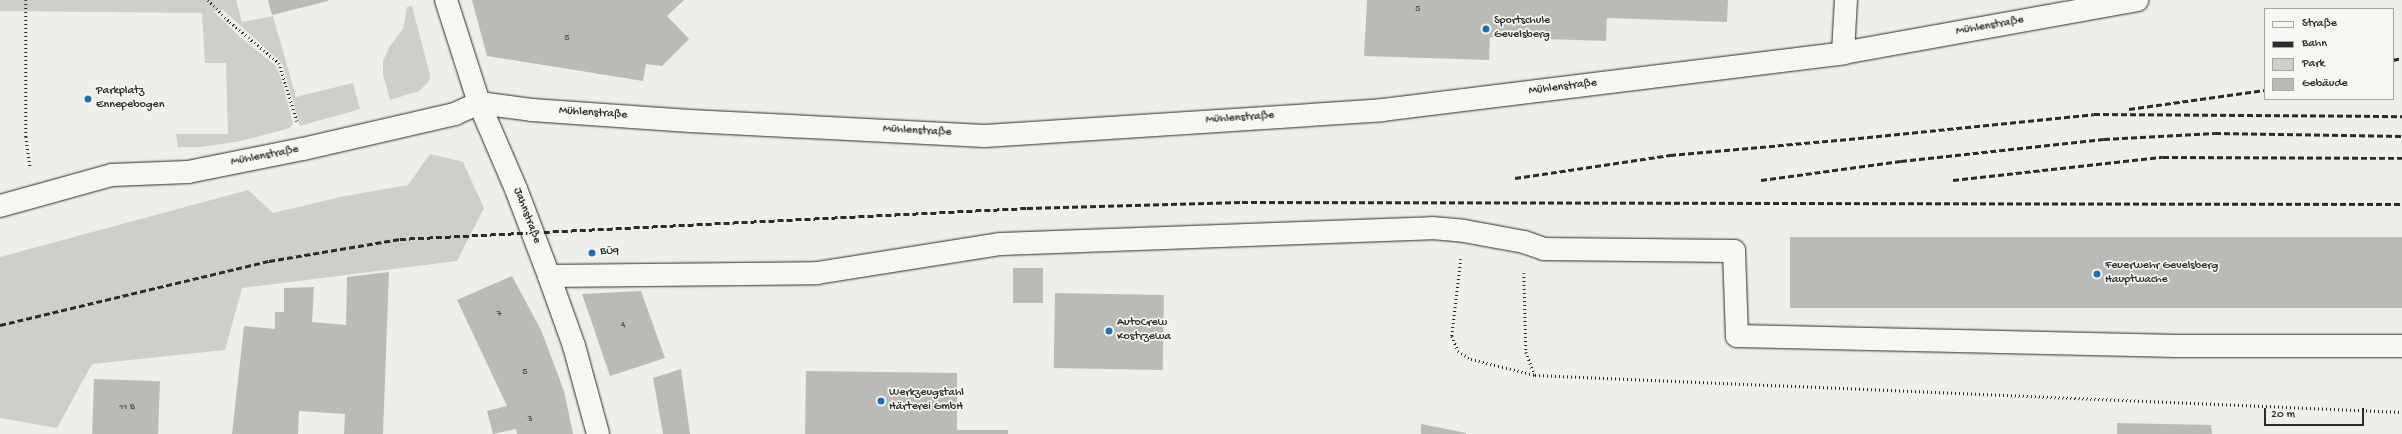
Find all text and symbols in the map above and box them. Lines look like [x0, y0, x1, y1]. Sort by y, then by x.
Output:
house number: 5 [1415, 4, 1421, 16]
legend [2264, 8, 2394, 100]
street label: Mühlenstraße [1955, 14, 2025, 40]
place label: Sportschule Gevelsberg [1494, 15, 1550, 43]
text: Straße [2302, 17, 2337, 31]
marker: Sportschule Gevelsberg [1481, 24, 1491, 34]
house number: 5 [564, 33, 570, 45]
text: Bahn [2302, 37, 2327, 51]
text: Park [2302, 57, 2325, 71]
street label: Mühlenstraße [1528, 77, 1598, 99]
text: Gebäude [2302, 77, 2348, 91]
place label: Parkplatz Ennepebogen [96, 85, 164, 113]
marker: Parkplatz Ennepebogen [83, 94, 93, 104]
street label: Mühlenstraße [558, 104, 628, 124]
street label: Mühlenstraße [1205, 109, 1275, 129]
street label: Mühlenstraße [882, 123, 952, 141]
street label: Mühlenstraße [230, 143, 300, 171]
street label: Jahnstraße [509, 186, 543, 246]
place label: BÜ9 [600, 246, 619, 260]
marker: BÜ9 [587, 248, 597, 258]
place label: Feuerwehr Gevelsberg Hauptwache [2105, 260, 2218, 288]
marker: Feuerwehr Gevelsberg Hauptwache [2092, 269, 2102, 279]
house number: 7 [496, 309, 502, 321]
place label: AutoCrew Kostrzewa [1117, 317, 1171, 345]
house number: 4 [621, 320, 625, 332]
marker: AutoCrew Kostrzewa [1104, 326, 1114, 336]
house number: 5 [522, 367, 528, 379]
place label: Werkzeugstahl Härterei GmbH [889, 387, 964, 415]
marker: Werkzeugstahl Härterei GmbH [876, 396, 886, 406]
scale bar [2266, 400, 2366, 426]
house number: 11 B [119, 402, 135, 414]
text: 20 m [2271, 408, 2295, 422]
house number: 3 [527, 414, 533, 426]

